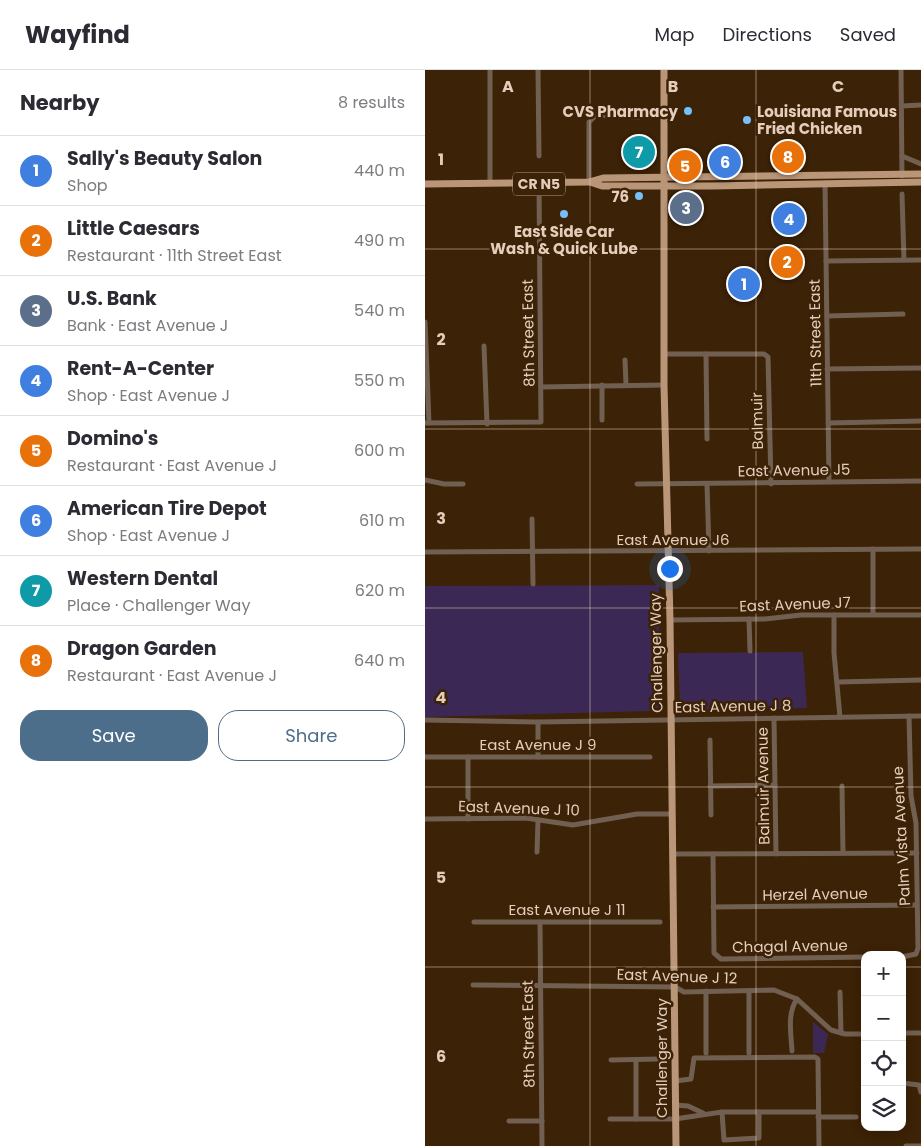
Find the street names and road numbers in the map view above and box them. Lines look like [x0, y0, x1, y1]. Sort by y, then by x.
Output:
road number: CR N5 [513, 172, 565, 196]
street label: 8th Street East [517, 279, 539, 387]
street label: 11th Street East [804, 279, 826, 387]
street label: Balmuir [746, 392, 768, 450]
street label: East Avenue J5 [737, 459, 851, 481]
street label: East Avenue J6 [617, 529, 729, 550]
street label: Challenger Way [644, 592, 668, 713]
street label: East Avenue J7 [739, 592, 851, 616]
street label: East Avenue J 8 [674, 694, 792, 718]
street label: Balmuir Avenue [751, 727, 775, 845]
street label: East Avenue J 9 [480, 734, 596, 755]
street label: Palm Vista Avenue [887, 766, 915, 906]
street label: East Avenue J 10 [458, 795, 580, 821]
street label: Herzel Avenue [762, 883, 868, 905]
street label: East Avenue J 11 [508, 899, 626, 920]
street label: Chagal Avenue [732, 934, 848, 958]
street label: East Avenue J 12 [616, 963, 738, 989]
street label: 8th Street East [517, 980, 539, 1088]
street label: Challenger Way [651, 998, 672, 1118]

